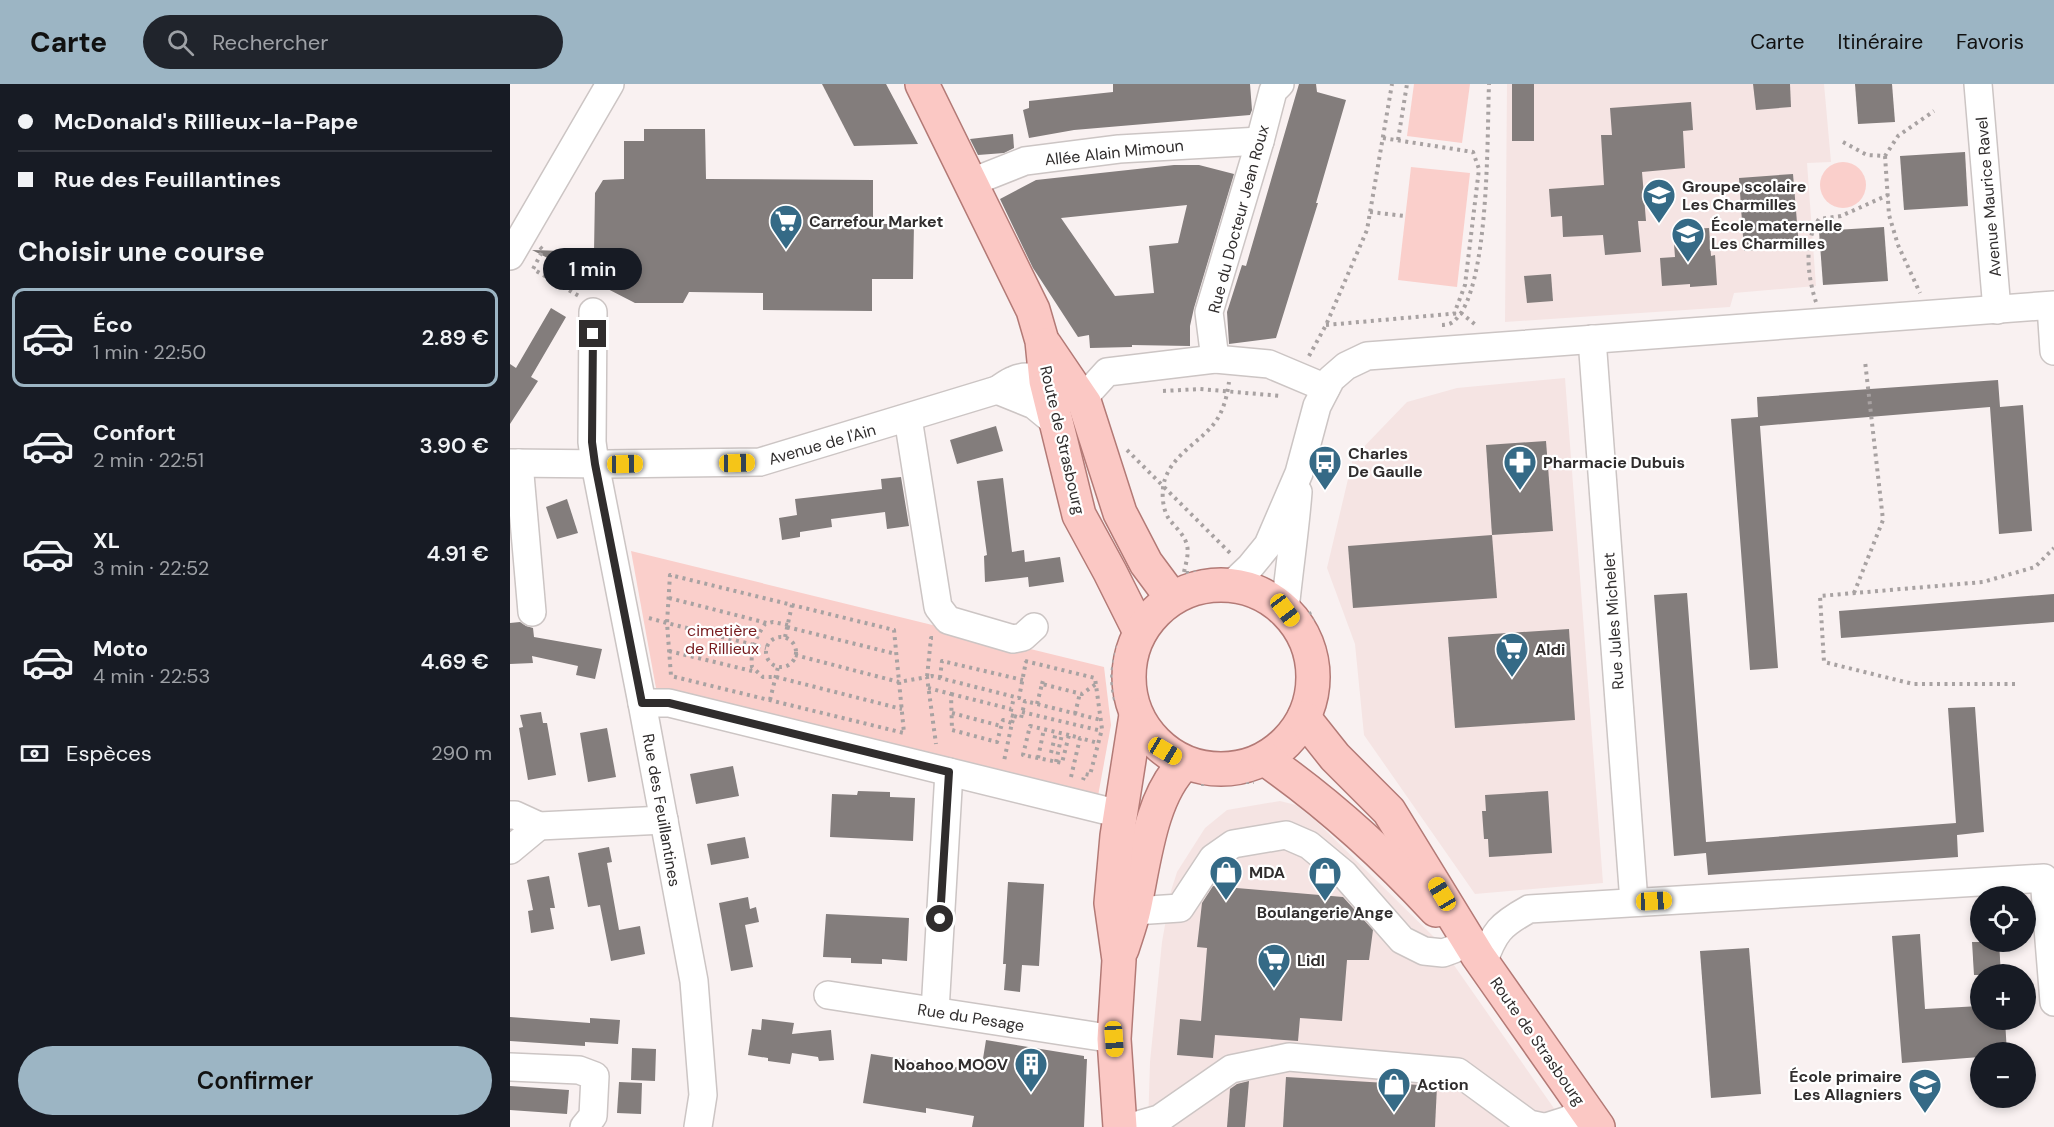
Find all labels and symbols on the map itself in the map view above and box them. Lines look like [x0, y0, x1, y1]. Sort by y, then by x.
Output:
street label: Avenue Maurice Ravel [1971, 116, 2006, 278]
street label: Rue du Docteur Jean Roux [1203, 123, 1274, 316]
street label: Allée Alain Mimoun [1043, 135, 1185, 170]
place label: Groupe scolaire Les Charmilles [1682, 176, 1806, 215]
school or university icon: Groupe scolaire Les Charmilles [1641, 177, 1677, 224]
supermarket icon: Carrefour Market [768, 203, 804, 250]
place label: Carrefour Market [809, 211, 944, 232]
place label: École maternelle Les Charmilles [1711, 215, 1842, 254]
school or university icon: École maternelle Les Charmilles [1670, 216, 1706, 263]
callout: 1 min [544, 247, 642, 289]
route end [579, 320, 606, 347]
street label: Route de Strasbourg [1035, 364, 1090, 517]
street label: Avenue de l'Ain [766, 419, 878, 470]
place label: Charles De Gaulle [1348, 443, 1423, 482]
bus stop icon: Charles De Gaulle [1307, 444, 1343, 491]
pharmacy icon: Pharmacie Dubuis [1502, 444, 1538, 491]
place label: Pharmacie Dubuis [1543, 452, 1685, 473]
car [719, 454, 755, 472]
car [607, 455, 643, 473]
street label: Rue Jules Michelet [1598, 552, 1629, 690]
car [1267, 590, 1303, 630]
park label: cimetière de Rillieux [685, 620, 759, 659]
supermarket icon: Aldi [1494, 631, 1530, 678]
place label: Aldi [1535, 639, 1565, 660]
street label: Rue des Feuillantines [638, 732, 685, 888]
car [1145, 734, 1185, 768]
shop icon: MDA [1208, 854, 1244, 901]
shop icon: Boulangerie Ange [1307, 855, 1343, 902]
place label: MDA [1249, 862, 1285, 883]
car [1425, 874, 1459, 914]
car [1636, 891, 1672, 911]
place label: Boulangerie Ange [1257, 902, 1393, 923]
route start [926, 905, 953, 932]
supermarket icon: Lidl [1256, 942, 1292, 989]
place label: Lidl [1297, 950, 1325, 971]
street label: Route de Strasbourg [1485, 973, 1590, 1110]
street label: Rue du Pesage [916, 999, 1026, 1036]
car [1104, 1020, 1124, 1058]
building icon: Noahoo MOOV [1013, 1046, 1049, 1093]
place label: Noahoo MOOV [894, 1054, 1009, 1075]
shop icon: Action [1376, 1066, 1412, 1113]
place label: École primaire Les Allagniers [1789, 1066, 1902, 1105]
school or university icon: École primaire Les Allagniers [1907, 1067, 1943, 1114]
place label: Action [1417, 1074, 1469, 1095]

